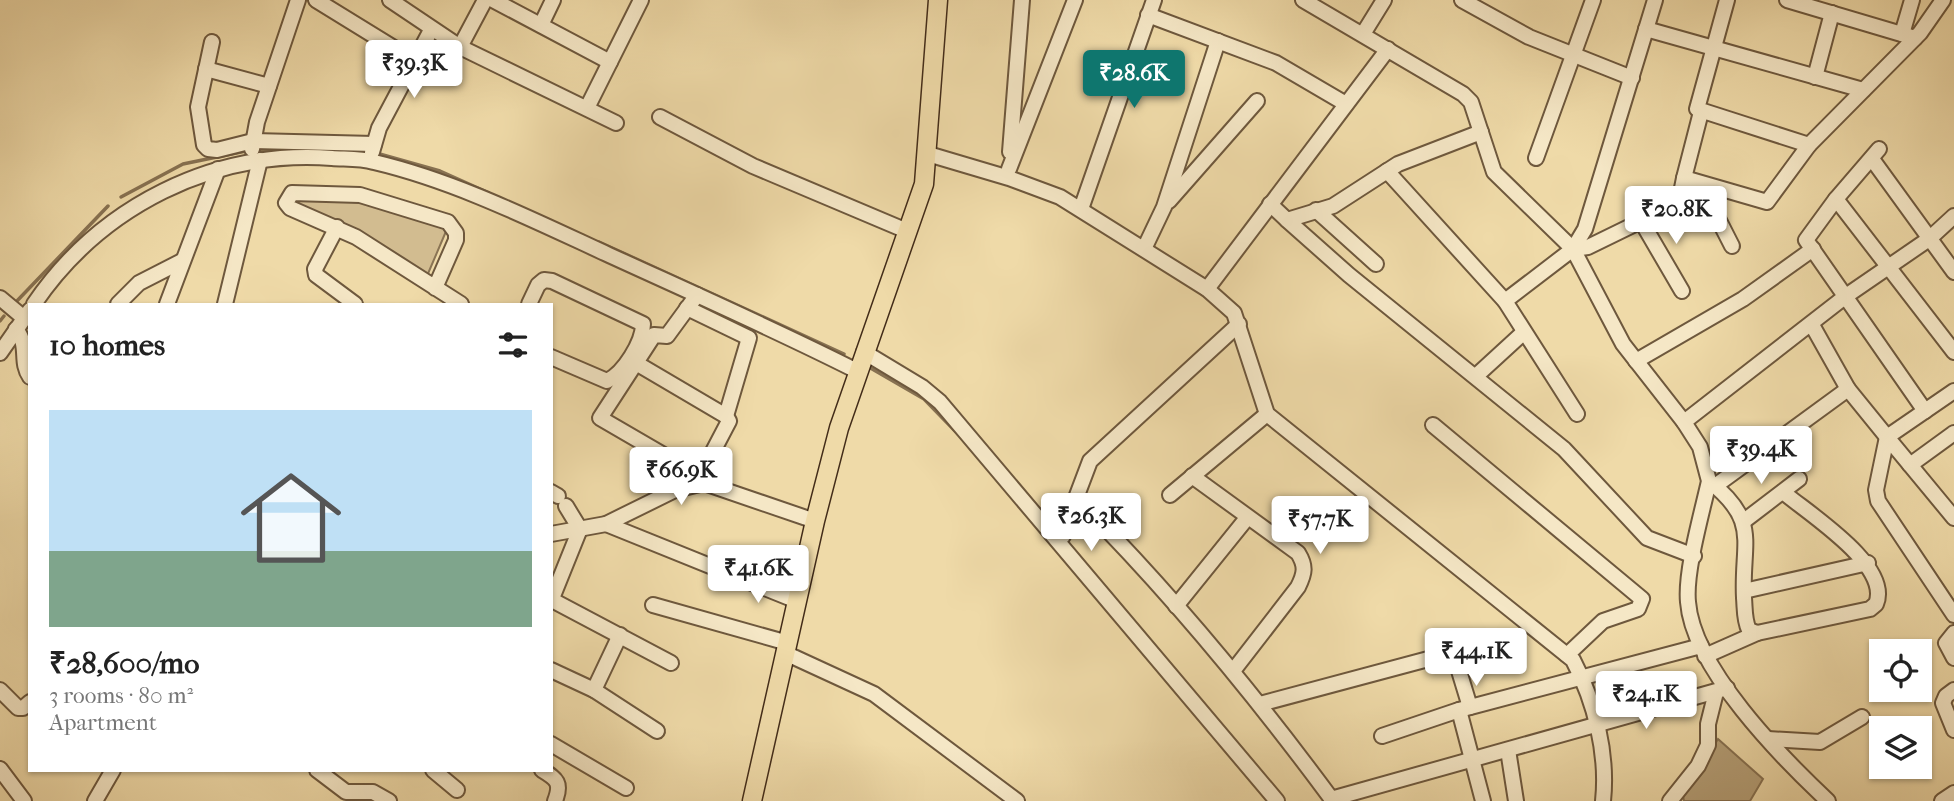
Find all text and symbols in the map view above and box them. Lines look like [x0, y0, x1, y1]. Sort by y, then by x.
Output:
pin: ₹39.3K [357, 41, 471, 100]
text: ₹39.3K [381, 49, 447, 76]
pin: ₹28.6K [1077, 50, 1191, 110]
text: ₹28.6K [1099, 59, 1169, 86]
pin: ₹20.8K [1619, 187, 1733, 246]
text: ₹20.8K [1641, 195, 1711, 222]
icon: filters [494, 326, 532, 364]
text: 10 homes [49, 328, 165, 363]
pin: ₹39.4K [1704, 426, 1818, 486]
text: ₹39.4K [1726, 435, 1796, 462]
pin: ₹66.9K [624, 448, 738, 507]
icon: home [228, 455, 354, 581]
text: ₹66.9K [646, 456, 716, 483]
pin: ₹26.3K [1034, 494, 1148, 553]
pin: ₹57.7K [1263, 496, 1377, 556]
text: ₹26.3K [1057, 502, 1125, 529]
text: ₹57.7K [1288, 505, 1352, 532]
pin: ₹41.6K [701, 546, 815, 605]
text: ₹41.6K [724, 554, 792, 581]
pin: ₹44.1K [1419, 628, 1533, 688]
text: ₹44.1K [1441, 637, 1511, 664]
map controls [1869, 639, 1932, 779]
button: locate [1869, 639, 1932, 702]
text: ₹28,600/mo [49, 646, 199, 681]
pin: ₹24.1K [1589, 672, 1703, 731]
text: ₹24.1K [1612, 680, 1680, 707]
text: 3 rooms · 80 m² [49, 682, 193, 709]
text: Apartment [49, 709, 157, 736]
button: layers [1869, 716, 1932, 779]

